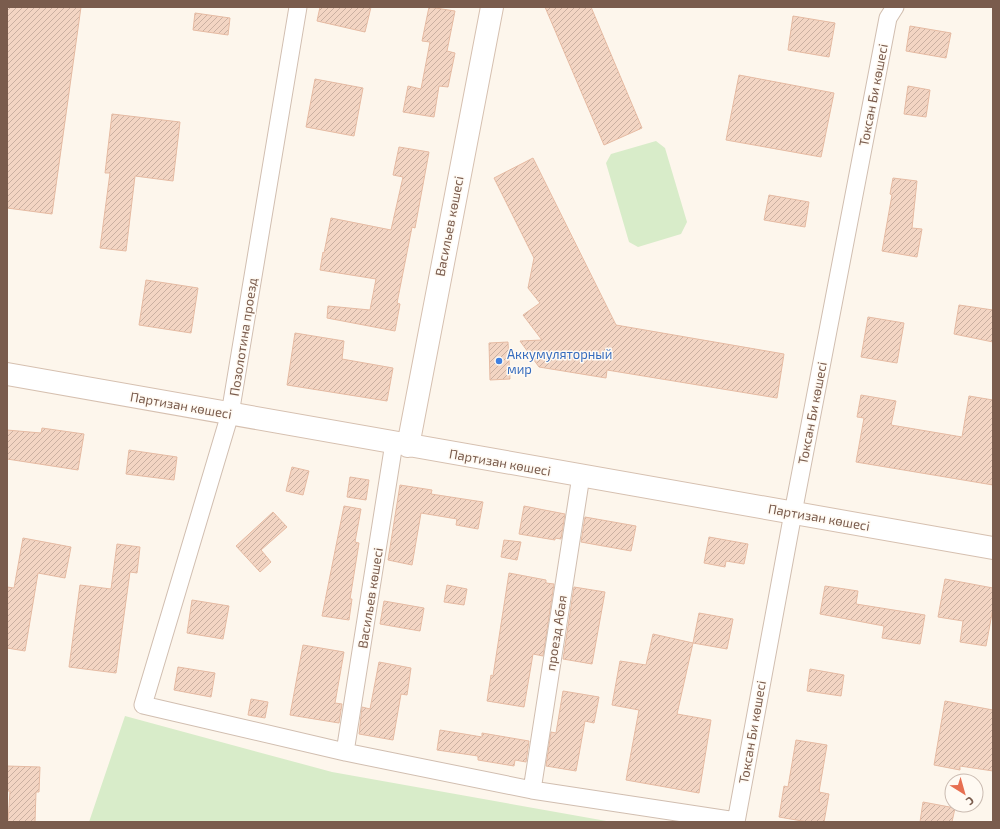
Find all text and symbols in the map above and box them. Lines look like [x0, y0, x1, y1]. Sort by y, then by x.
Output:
street label: Токсан Би көшесі [855, 42, 891, 148]
street label: Васильев көшесі [431, 174, 467, 278]
street label: Позолотина проезд [226, 276, 260, 397]
place label: Аккумуляторный мир [507, 346, 612, 377]
marker: Аккумуляторный мир [494, 356, 504, 366]
street label: Токсан Би көшесі [794, 360, 830, 466]
street label: Партизан көшесі [129, 388, 233, 422]
street label: Партизан көшесі [448, 445, 552, 479]
street label: Партизан көшесі [767, 500, 871, 534]
street label: Васильев көшесі [354, 546, 386, 650]
street label: проезд Абая [542, 594, 570, 672]
street label: Токсан Би көшесі [735, 679, 769, 785]
north arrow [944, 773, 984, 813]
text: С [963, 794, 977, 809]

